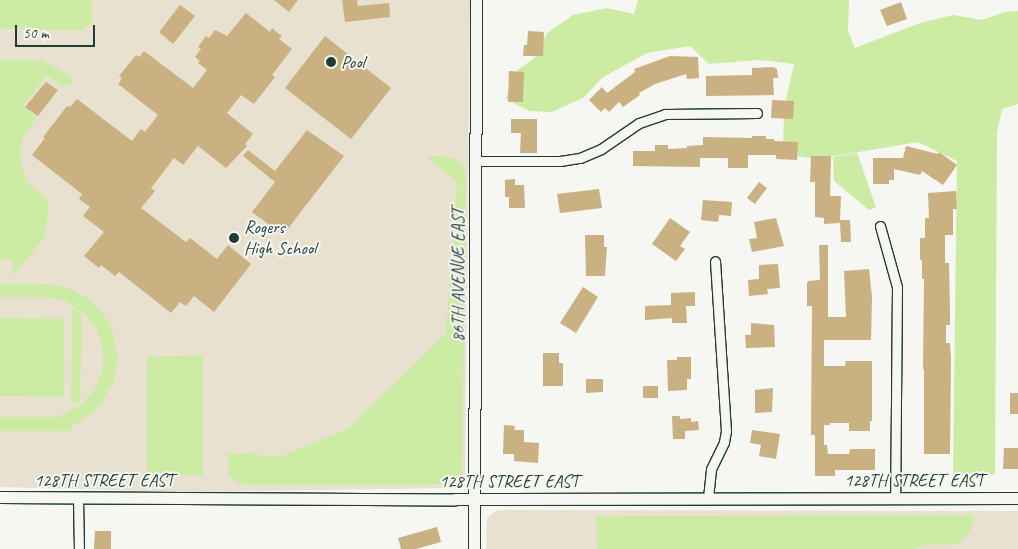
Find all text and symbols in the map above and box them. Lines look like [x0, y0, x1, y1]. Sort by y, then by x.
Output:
scale bar [18, 15, 98, 47]
text: 50 m [23, 24, 49, 43]
place label: Pool [341, 51, 365, 73]
marker: Pool [325, 56, 337, 68]
street label: 86TH AVENUE EAST [447, 208, 469, 342]
place label: Rogers High School [244, 217, 315, 260]
marker: Rogers High School [228, 232, 240, 244]
street label: 128TH STREET EAST [34, 469, 174, 491]
street label: 128TH STREET EAST [844, 469, 984, 491]
street label: 128TH STREET EAST [439, 470, 579, 492]

